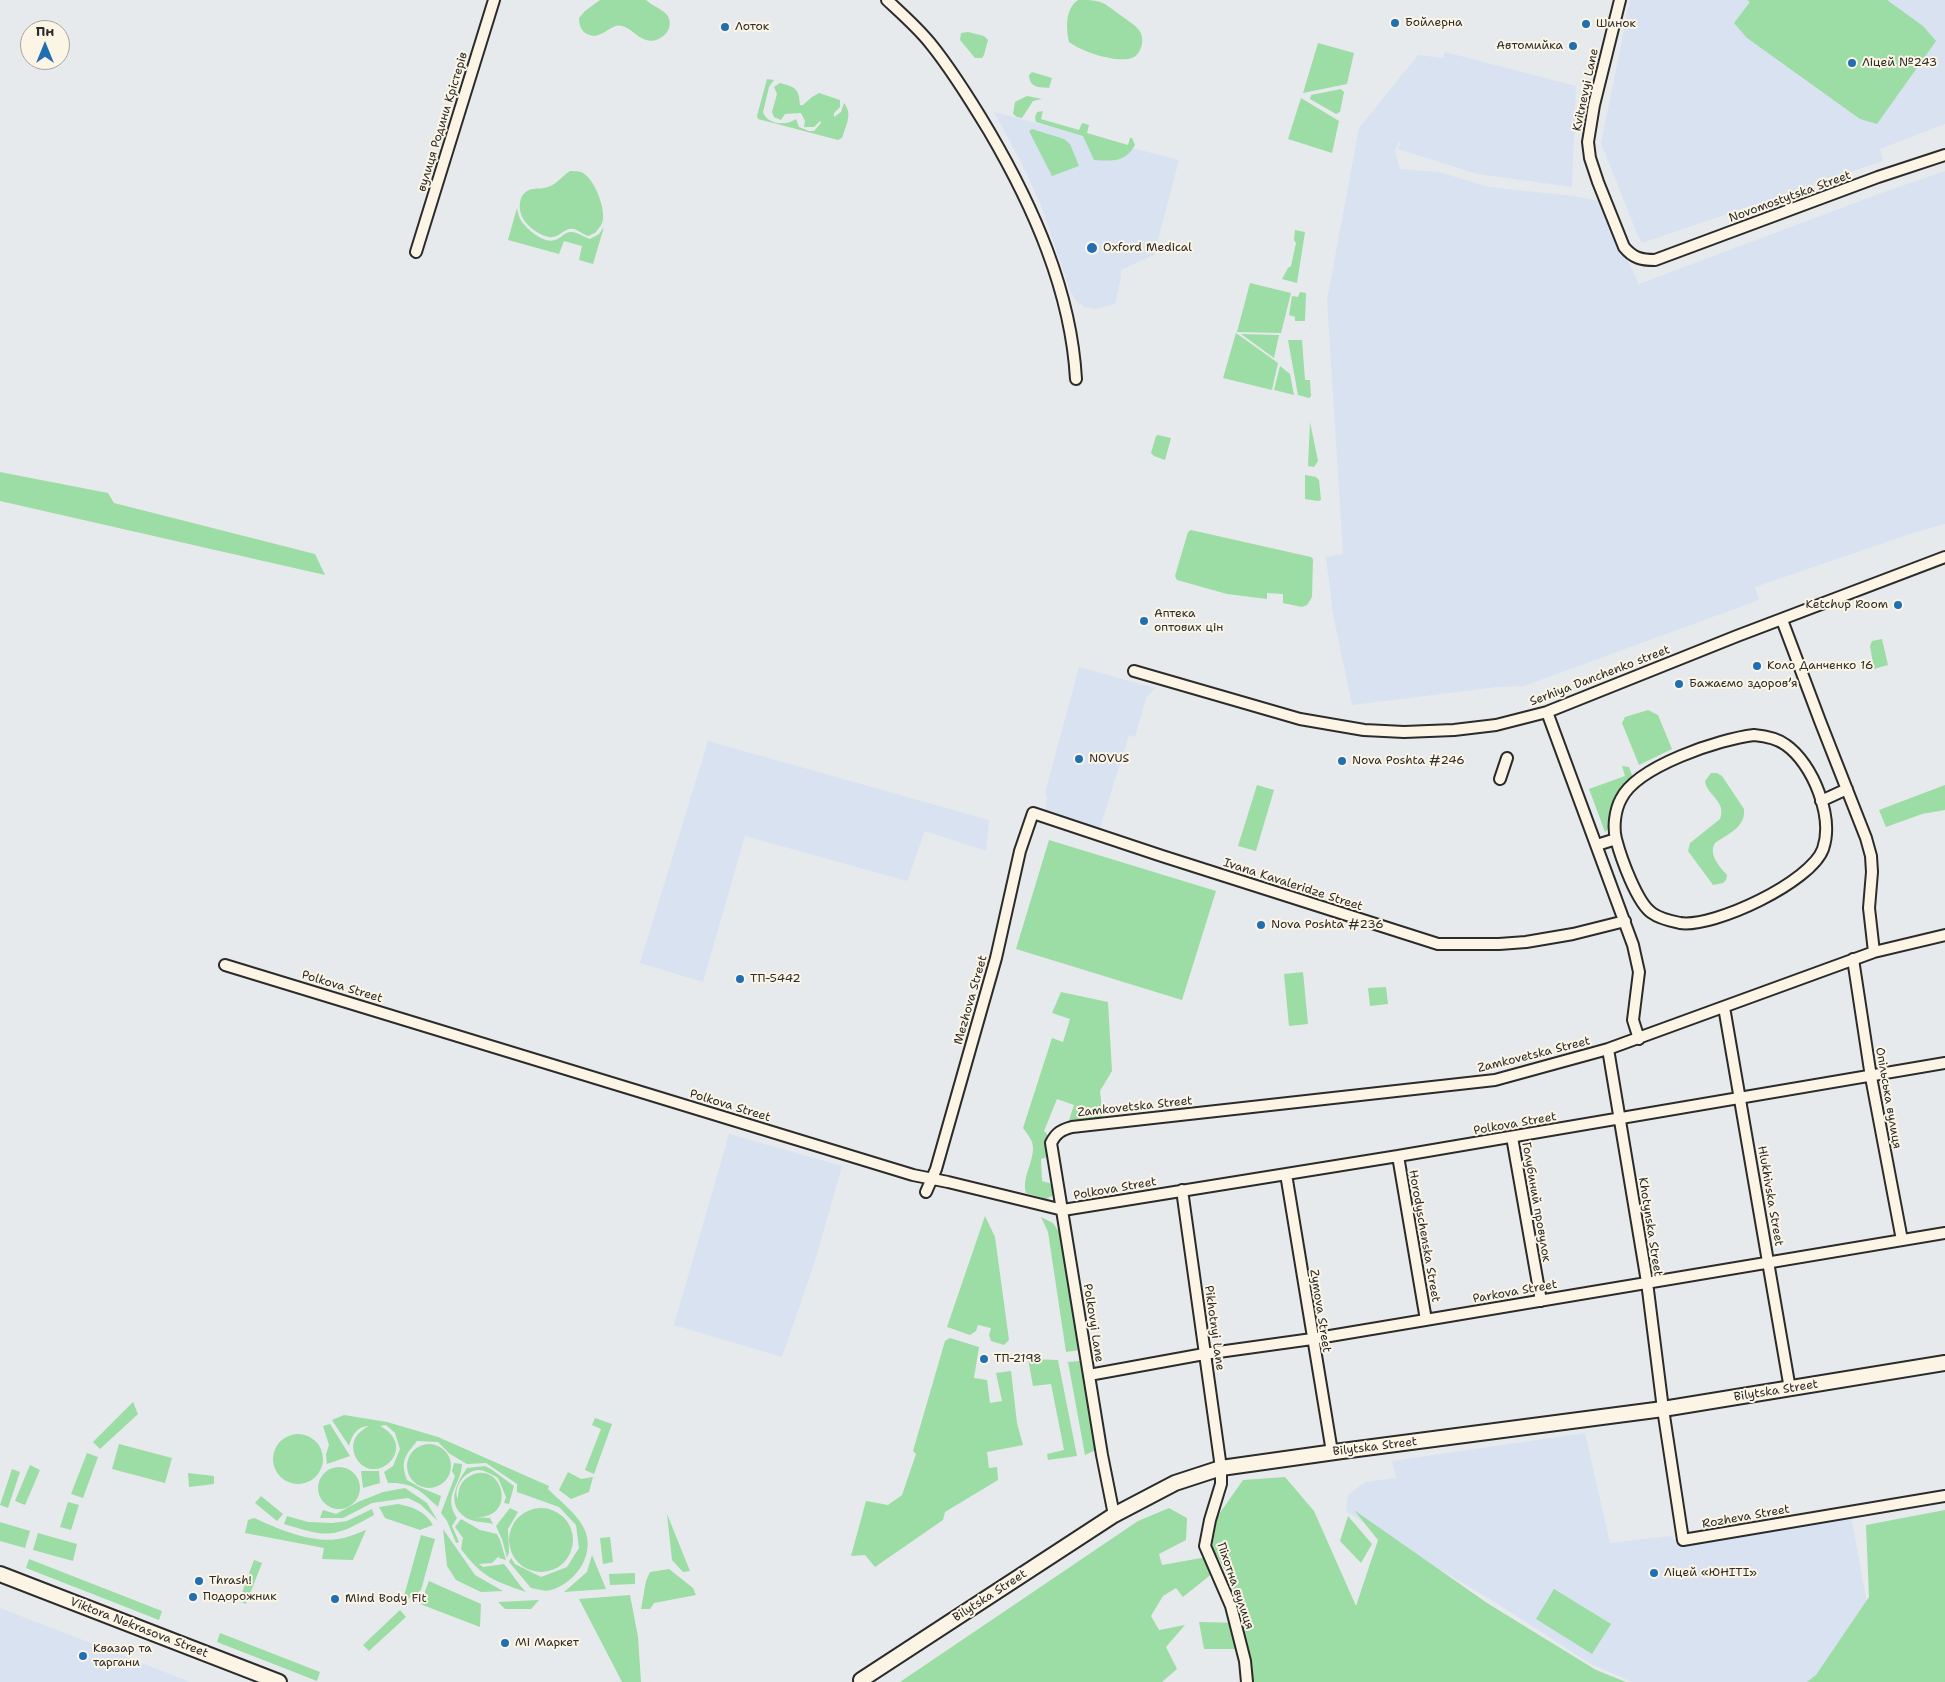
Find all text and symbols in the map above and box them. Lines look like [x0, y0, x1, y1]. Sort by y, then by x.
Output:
place label: Бойлерна [1405, 16, 1462, 30]
marker: Бойлерна [1389, 17, 1401, 29]
place label: Шинок [1596, 17, 1636, 31]
marker: Шинок [1580, 18, 1592, 30]
north arrow [20, 20, 70, 70]
place label: Лоток [735, 20, 769, 34]
marker: Лоток [719, 21, 731, 33]
text: Пн [36, 22, 54, 40]
place label: Автомийка [1496, 39, 1563, 53]
marker: Автомийка [1567, 40, 1579, 52]
street label: Kvitnevyi Lane [1570, 47, 1602, 133]
street label: вулиця Родини Крістерів [415, 51, 471, 193]
place label: Ліцей №243 [1862, 56, 1937, 70]
marker: Ліцей №243 [1846, 57, 1858, 69]
street label: Novomostytska Street [1727, 168, 1853, 226]
marker: Oxford Medical [1085, 241, 1099, 255]
place label: Oxford Medical [1103, 241, 1192, 255]
place label: Ketchup Room [1806, 598, 1888, 612]
marker: Ketchup Room [1892, 599, 1904, 611]
place label: Аптека оптових цін [1154, 607, 1223, 635]
marker: Аптека оптових цін [1138, 615, 1150, 627]
street label: Serhiya Danchenko street [1528, 643, 1672, 709]
place label: Коло Данченко 16 [1767, 659, 1873, 673]
marker: Коло Данченко 16 [1751, 660, 1763, 672]
place label: Бажаємо здоровʼя [1689, 677, 1798, 691]
marker: Бажаємо здоровʼя [1673, 678, 1685, 690]
place label: NOVUS [1089, 752, 1129, 766]
marker: NOVUS [1073, 753, 1085, 765]
place label: Nova Poshta #246 [1352, 754, 1465, 768]
marker: Nova Poshta #246 [1336, 755, 1348, 767]
street label: Ivana Kavaleridze Street [1222, 856, 1364, 914]
place label: Nova Poshta #236 [1271, 918, 1384, 932]
marker: Nova Poshta #236 [1255, 919, 1267, 931]
street label: Mezhova Street [951, 954, 991, 1046]
street label: Polkova Street [300, 968, 384, 1006]
place label: ТП-5442 [750, 972, 801, 986]
marker: ТП-5442 [734, 973, 746, 985]
street label: Zamkovetska Street [1476, 1034, 1592, 1076]
street label: Опільська вулиця [1872, 1046, 1904, 1150]
street label: Polkova Street [688, 1087, 772, 1125]
street label: Zamkovetska Street [1077, 1094, 1193, 1120]
street label: Polkova Street [1472, 1110, 1558, 1138]
street label: Голубиний провулок [1518, 1141, 1554, 1263]
street label: Hlukhivska Street [1754, 1145, 1786, 1247]
street label: Horodyschenska Street [1405, 1169, 1443, 1303]
street label: Polkova Street [1072, 1175, 1158, 1203]
street label: Khotynska Street [1635, 1176, 1665, 1278]
street label: Zymova Street [1306, 1268, 1334, 1354]
street label: Parkova Street [1472, 1278, 1558, 1306]
street label: Polkovyi Lane [1080, 1283, 1106, 1363]
street label: Pikhotnyi Lane [1201, 1285, 1227, 1371]
place label: ТП-2198 [994, 1352, 1042, 1366]
marker: ТП-2198 [978, 1353, 990, 1365]
street label: Bilytska Street [1733, 1377, 1819, 1405]
street label: Bilytska Street [1332, 1435, 1418, 1459]
street label: Rozheva Street [1701, 1502, 1791, 1532]
street label: Піхотна вулиця [1213, 1541, 1257, 1631]
place label: Ліцей «ЮНІТІ» [1664, 1566, 1757, 1580]
street label: Bilytska Street [950, 1567, 1030, 1625]
marker: Ліцей «ЮНІТІ» [1648, 1567, 1660, 1579]
place label: Thrash! [209, 1574, 252, 1588]
marker: Thrash! [193, 1575, 205, 1587]
place label: Подорожник [203, 1590, 277, 1604]
marker: Подорожник [187, 1591, 199, 1603]
place label: Mind Body Fit [345, 1592, 427, 1606]
marker: Mind Body Fit [329, 1593, 341, 1605]
street label: Viktora Nekrasova Street [68, 1595, 210, 1661]
place label: Мі Маркет [515, 1636, 579, 1650]
marker: Мі Маркет [499, 1637, 511, 1649]
place label: Квазар та таргани [93, 1642, 152, 1670]
marker: Квазар та таргани [77, 1650, 89, 1662]

